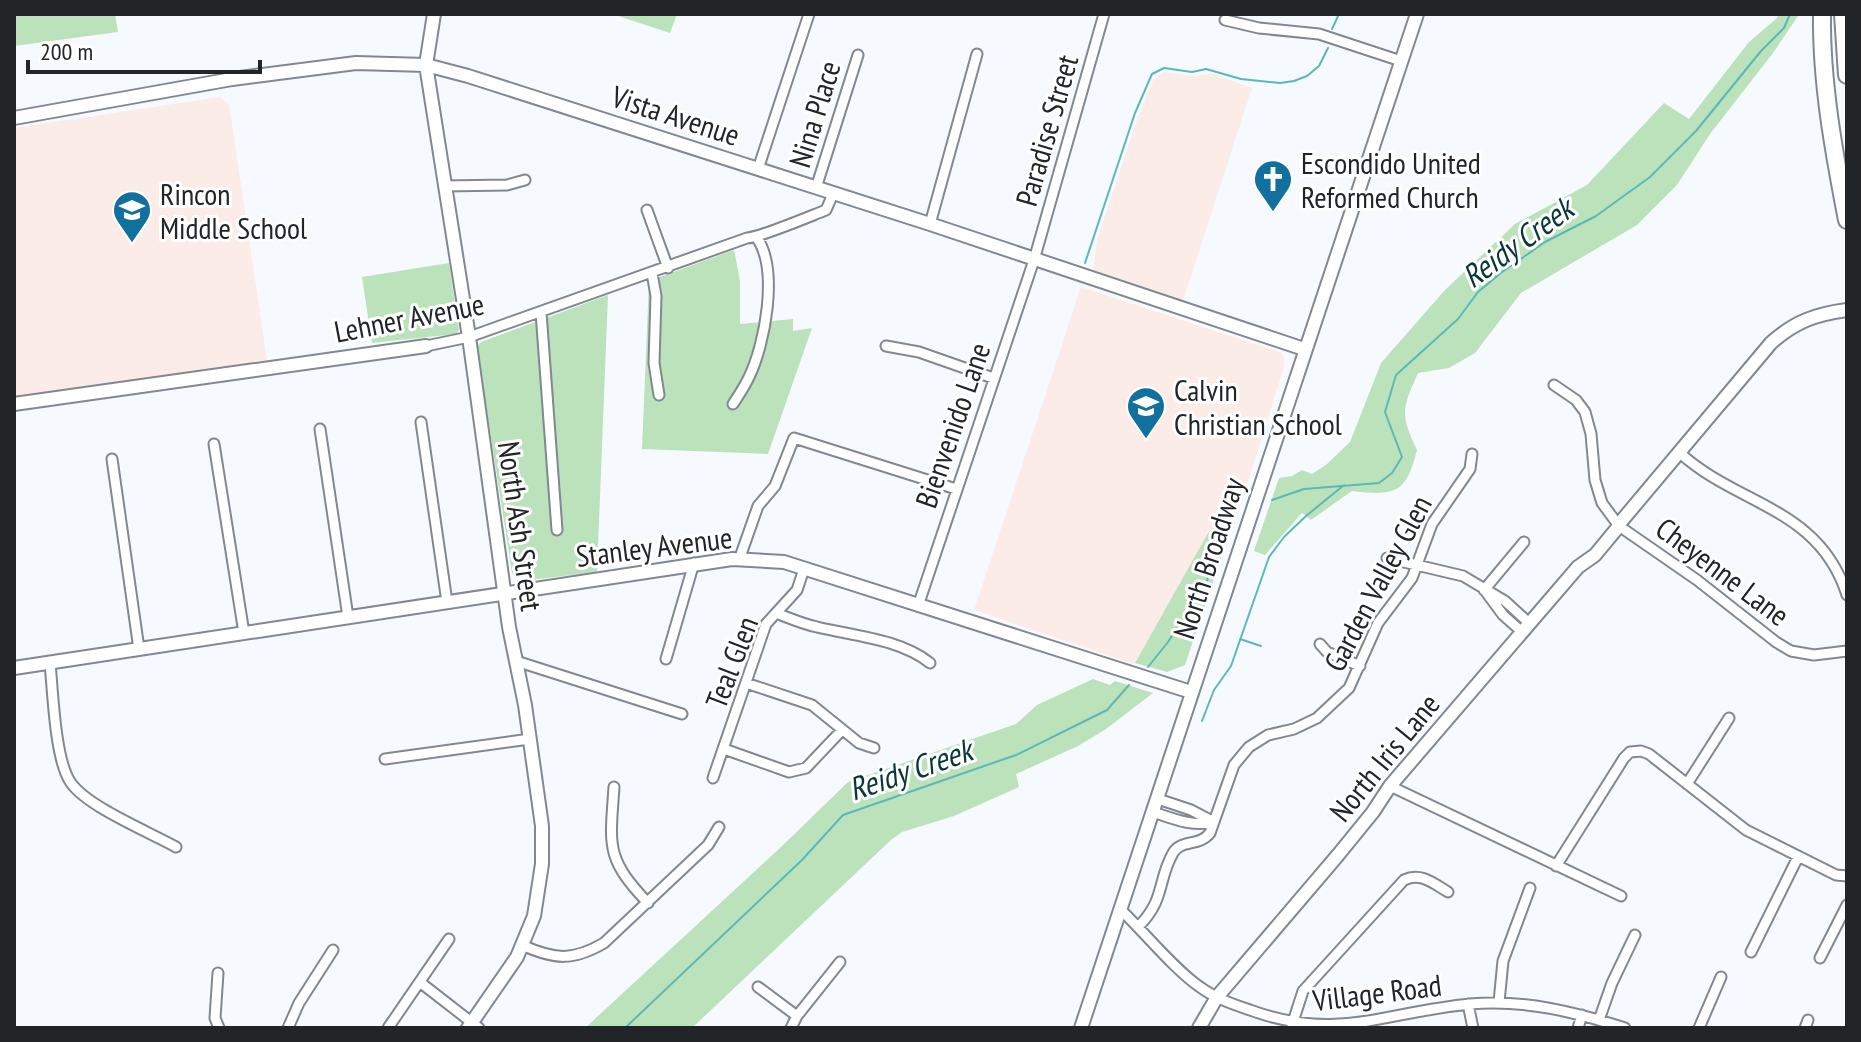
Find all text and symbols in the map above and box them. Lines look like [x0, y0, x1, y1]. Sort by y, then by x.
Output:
scale bar [28, 24, 260, 74]
text: 200 m [40, 36, 93, 67]
street label: Paradise Street [1006, 49, 1086, 210]
street label: Nina Place [779, 56, 849, 172]
street label: Vista Avenue [606, 76, 745, 154]
place label: Escondido United Reformed Church [1301, 143, 1481, 216]
church icon: Escondido United Reformed Church [1252, 158, 1294, 213]
place label: Rincon Middle School [160, 174, 307, 247]
water label: Reidy Creek [1453, 185, 1584, 296]
school or university icon: Rincon Middle School [111, 189, 153, 244]
street label: Lehner Avenue [331, 283, 487, 351]
street label: Bienvenido Lane [906, 337, 998, 513]
place label: Calvin Christian School [1174, 370, 1342, 443]
school or university icon: Calvin Christian School [1125, 385, 1167, 440]
street label: North Ash Street [490, 439, 552, 614]
street label: North Broadway [1164, 472, 1253, 644]
street label: Garden Valley Glen [1314, 488, 1440, 678]
street label: Cheyenne Lane [1649, 508, 1797, 634]
street label: Stanley Avenue [574, 517, 734, 575]
street label: Teal Glen [696, 610, 766, 714]
street label: North Iris Lane [1320, 685, 1448, 829]
water label: Reidy Creek [843, 727, 981, 810]
street label: Village Road [1309, 965, 1444, 1019]

